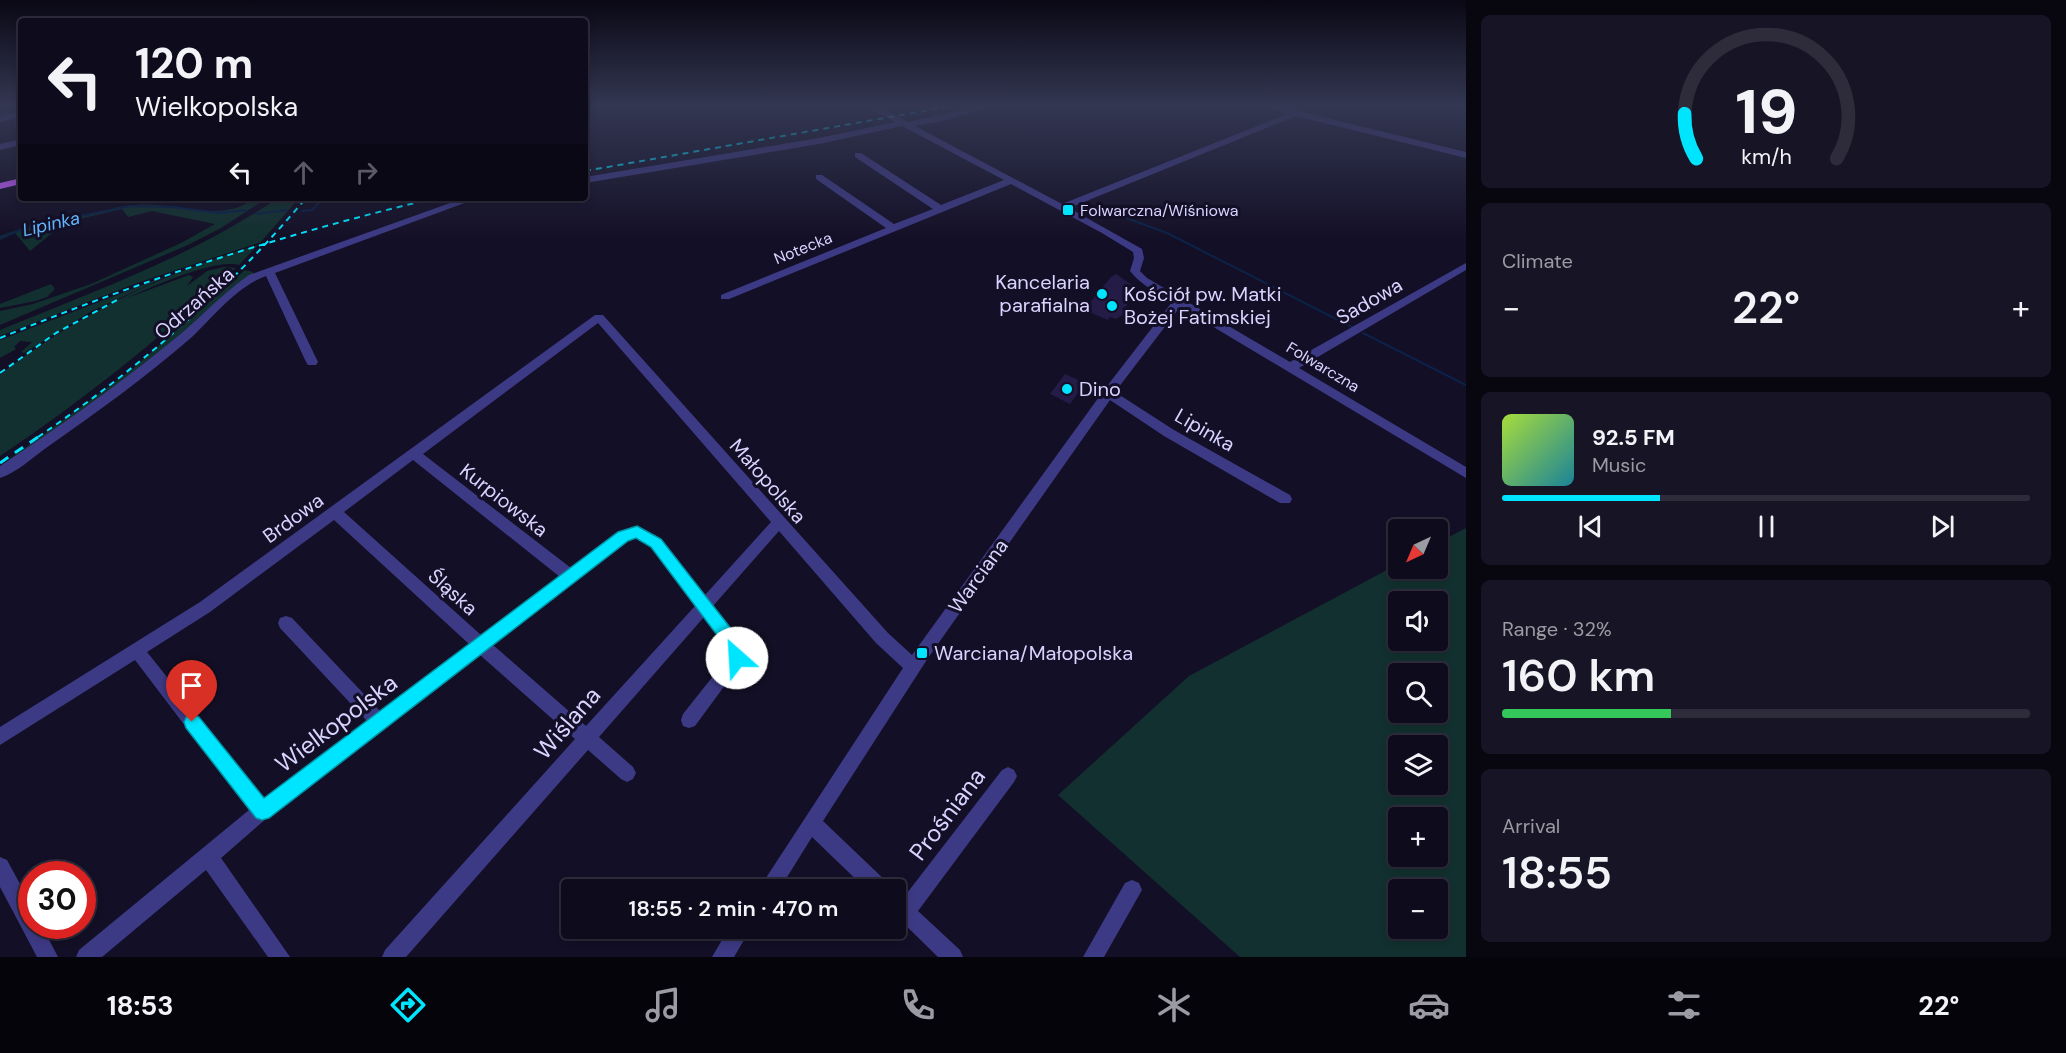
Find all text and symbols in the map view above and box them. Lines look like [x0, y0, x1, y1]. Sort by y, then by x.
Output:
text: 120 m [135, 36, 253, 91]
icon: left [36, 42, 114, 120]
text: 19 [1735, 71, 1797, 152]
text: Wielkopolska [135, 89, 298, 124]
text: km/h [1741, 143, 1791, 171]
icon: left [224, 156, 257, 189]
icon: ahead [287, 156, 320, 189]
icon: right [350, 156, 383, 189]
place label: Folwarczna/Wiśniowa [1080, 200, 1238, 221]
marker: Folwarczna/Wiśniowa [1061, 203, 1075, 217]
water label: Lipinka [20, 206, 82, 242]
street label: Notecka [771, 227, 835, 269]
text: Climate [1502, 248, 1573, 274]
street label: Odrzańska [149, 261, 239, 345]
place label: Kancelaria parafialna [995, 269, 1090, 318]
street label: Sadowa [1331, 272, 1407, 330]
text: 22° [1732, 278, 1800, 337]
place label: Kościół pw. Matki Bożej Fatimskiej [1124, 281, 1282, 330]
text: − [1502, 286, 1520, 329]
text: + [2012, 286, 2030, 329]
marker: Kancelaria parafialna [1095, 287, 1109, 301]
marker: Kościół pw. Matki Bożej Fatimskiej [1105, 299, 1119, 313]
street label: Folwarczna [1282, 337, 1364, 397]
place label: Dino [1079, 376, 1121, 402]
marker: Dino [1060, 382, 1074, 396]
street label: Lipinka [1170, 402, 1240, 458]
text: 92.5 FM [1592, 423, 1675, 452]
street label: Małopolska [724, 433, 812, 529]
text: Music [1592, 452, 1647, 478]
street label: Kurpiowska [455, 457, 553, 543]
street label: Brdowa [257, 487, 329, 549]
icon: previous [1574, 510, 1607, 543]
icon: pause [1750, 510, 1783, 543]
icon: next [1926, 510, 1959, 543]
north arrow [1388, 519, 1448, 579]
map controls [1388, 519, 1448, 939]
street label: Warciana [942, 534, 1014, 618]
street label: Śląska [423, 563, 483, 621]
button: sound [1388, 591, 1448, 651]
text: Range · 32% [1502, 616, 1612, 642]
position arrow [705, 626, 769, 690]
place label: Warciana/Małopolska [934, 640, 1133, 666]
marker: Warciana/Małopolska [915, 646, 929, 660]
text: 160 km [1502, 646, 1655, 705]
pin [166, 660, 217, 722]
button: search [1388, 663, 1448, 723]
street label: Wielkopolska [269, 667, 403, 779]
icon: arrive [175, 669, 208, 702]
street label: Wiślana [527, 680, 607, 766]
button: layers [1388, 735, 1448, 795]
street label: Prośniana [902, 762, 992, 866]
button: + [1388, 807, 1448, 867]
text: Arrival [1502, 813, 1560, 839]
text: 18:55 [1502, 843, 1612, 902]
speed limit sign: 30 [18, 861, 96, 939]
button: − [1388, 879, 1448, 939]
text: 18:55 · 2 min · 470 m [629, 894, 839, 923]
icon: directions [387, 984, 429, 1026]
icon: music [642, 984, 684, 1026]
icon: phone [897, 984, 939, 1026]
icon: climate [1153, 984, 1195, 1026]
icon: car [1408, 984, 1450, 1026]
icon: filters [1663, 984, 1705, 1026]
text: 18:53 [107, 988, 173, 1023]
text: 22° [1918, 988, 1959, 1023]

